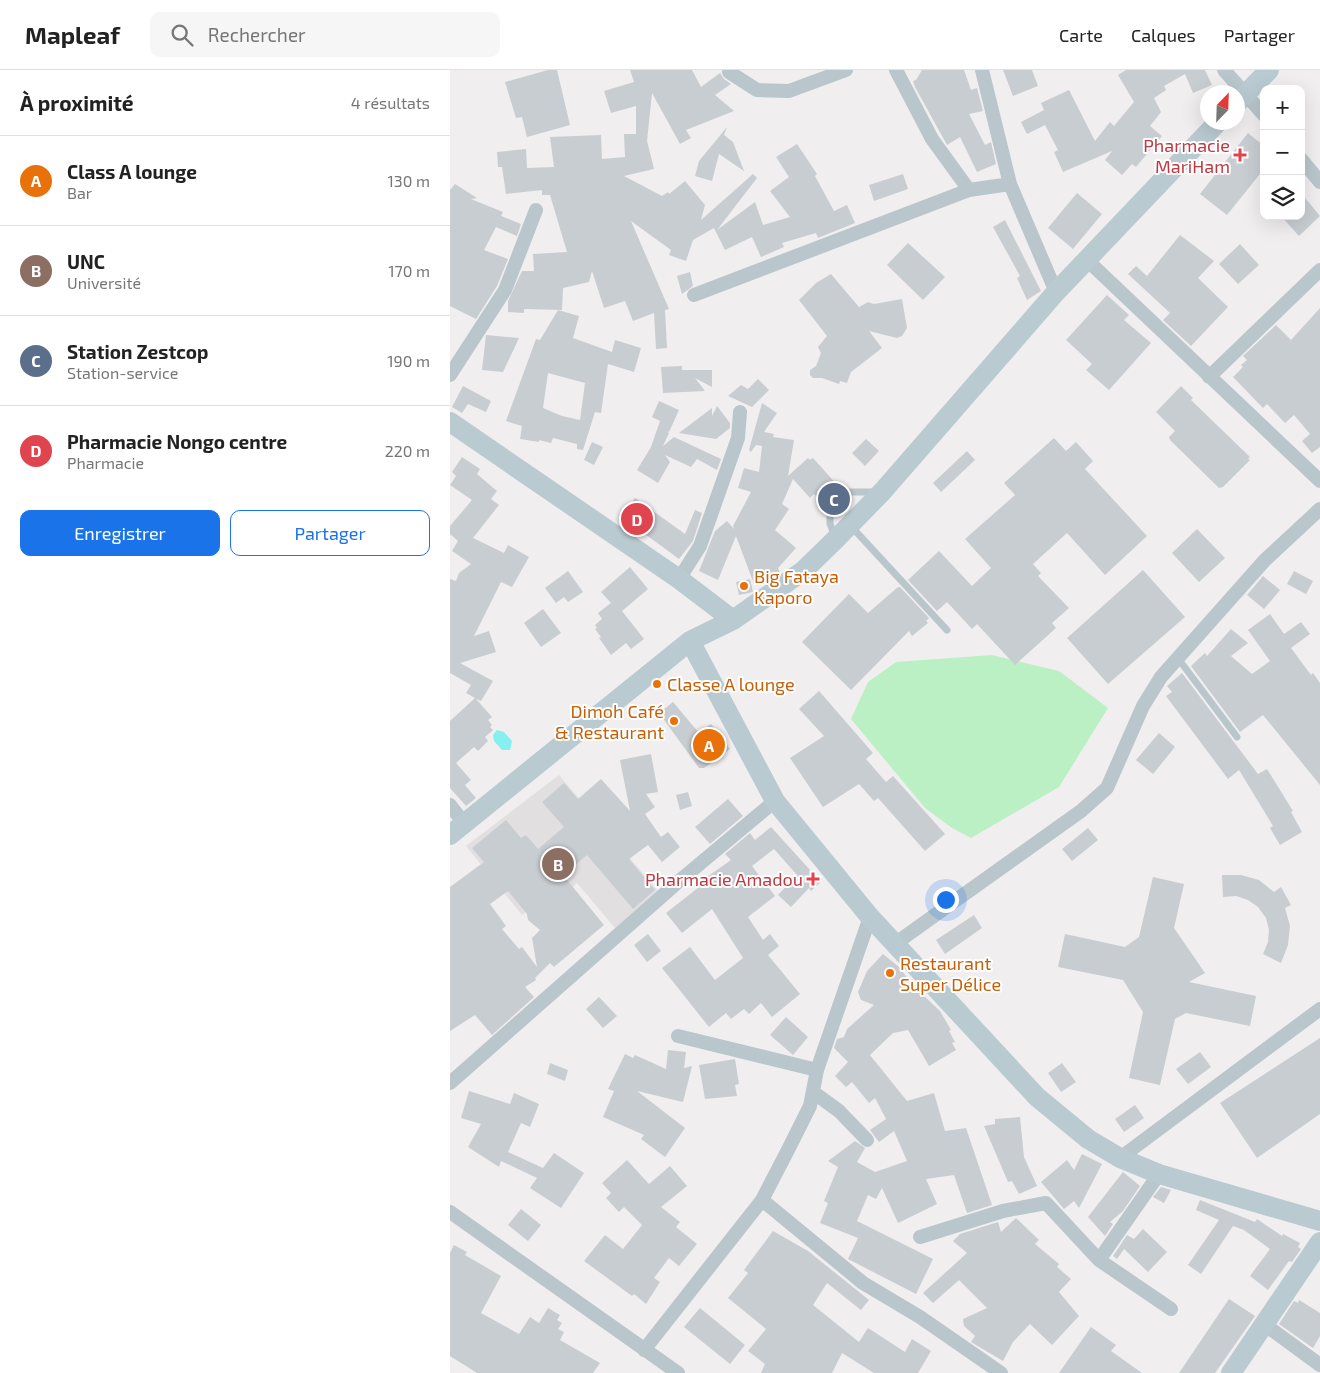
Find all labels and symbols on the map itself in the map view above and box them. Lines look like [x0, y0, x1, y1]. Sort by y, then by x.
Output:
north arrow [1200, 85, 1245, 130]
place label: Pharmacie MariHam [1143, 134, 1230, 177]
marker: Pharmacie MariHam [1234, 149, 1246, 161]
pin: C [818, 480, 850, 518]
pin: D [621, 500, 653, 538]
place label: Big Fataya Kaporo [754, 565, 839, 608]
marker: Big Fataya Kaporo [738, 580, 750, 592]
place label: Classe A lounge [667, 673, 795, 695]
marker: Classe A lounge [651, 678, 663, 690]
place label: Dimoh Café & Restaurant [555, 700, 664, 743]
marker: Dimoh Café & Restaurant [668, 715, 680, 727]
pin: A [693, 726, 725, 764]
pin: B [542, 845, 574, 883]
place label: Pharmacie Amadou [645, 868, 803, 890]
marker: Pharmacie Amadou [807, 873, 819, 885]
your location [933, 887, 959, 913]
place label: Restaurant Super Délice [900, 952, 1001, 995]
marker: Restaurant Super Délice [884, 967, 896, 979]

